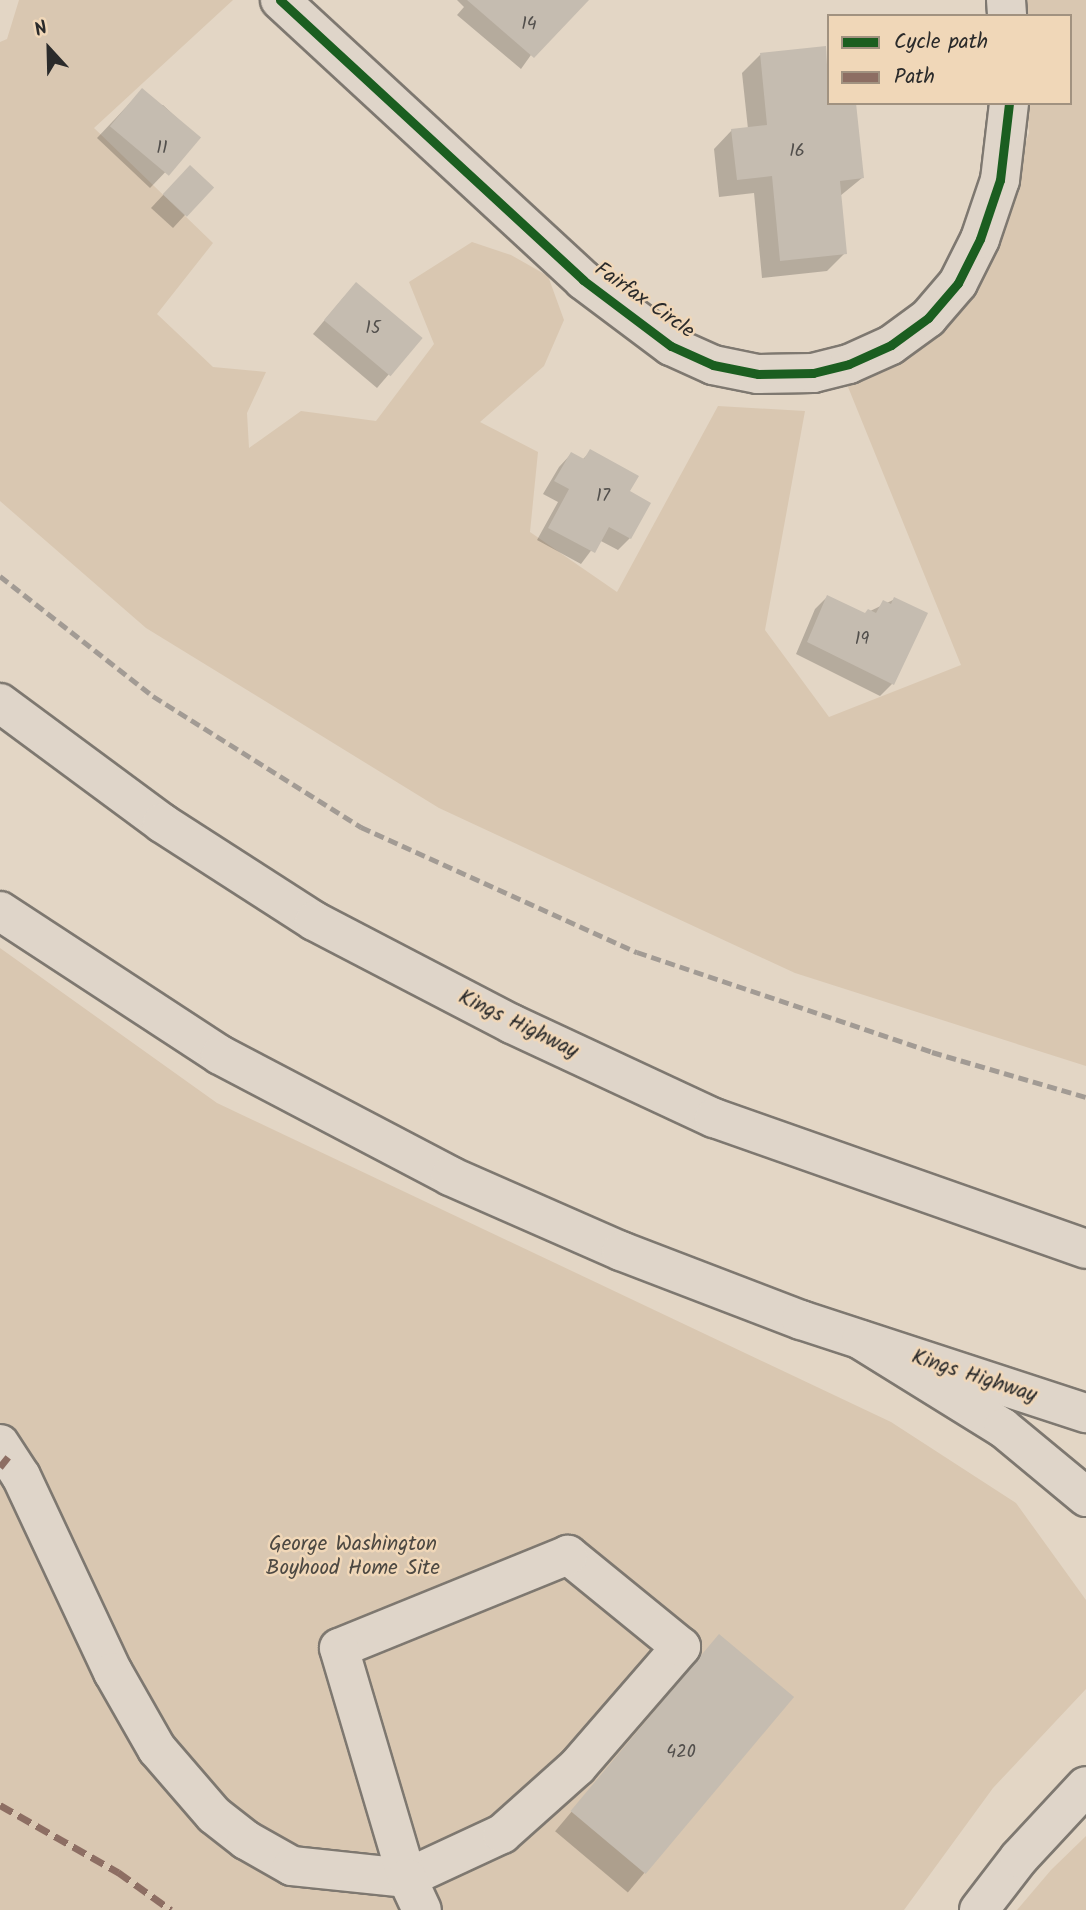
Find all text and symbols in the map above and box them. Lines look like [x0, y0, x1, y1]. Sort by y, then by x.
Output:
text: N [30, 13, 52, 46]
north arrow [14, 14, 84, 84]
house number: 14 [521, 14, 537, 36]
legend [827, 14, 1072, 105]
text: Cycle path [894, 26, 988, 59]
text: Path [894, 61, 935, 94]
house number: 11 [156, 138, 168, 160]
house number: 16 [789, 141, 805, 163]
street label: Fairfax Circle [589, 257, 699, 345]
house number: 15 [365, 318, 381, 340]
house number: 17 [596, 486, 610, 508]
house number: 19 [855, 629, 869, 651]
street label: Kings Highway [454, 985, 582, 1065]
street label: Kings Highway [908, 1345, 1040, 1409]
park label: George Washington Boyhood Home Site [266, 1532, 440, 1582]
house number: 420 [666, 1742, 696, 1764]

